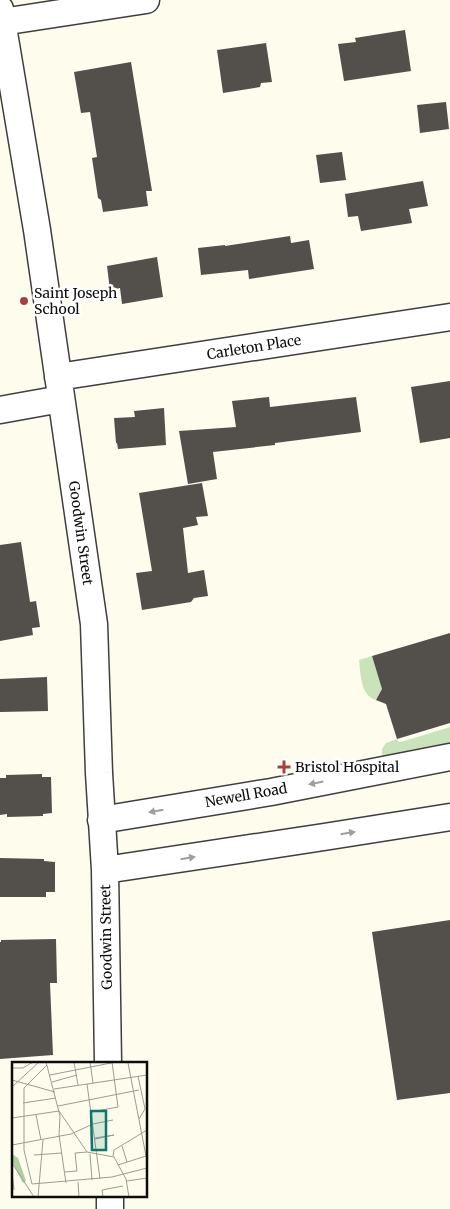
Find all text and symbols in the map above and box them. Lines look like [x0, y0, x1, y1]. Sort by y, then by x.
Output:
place label: Saint Joseph School [34, 284, 117, 318]
marker: Saint Joseph School [18, 295, 30, 307]
street label: Carleton Place [206, 331, 302, 363]
street label: Goodwin Street [65, 480, 97, 587]
place label: Bristol Hospital [295, 758, 400, 776]
marker: Bristol Hospital [277, 760, 291, 774]
street label: Newell Road [203, 779, 289, 811]
one-way arrow [308, 779, 324, 787]
one-way arrow [148, 807, 164, 815]
one-way arrow [341, 829, 357, 837]
one-way arrow [180, 854, 196, 862]
street label: Goodwin Street [96, 884, 116, 990]
inset map [12, 1062, 148, 1196]

